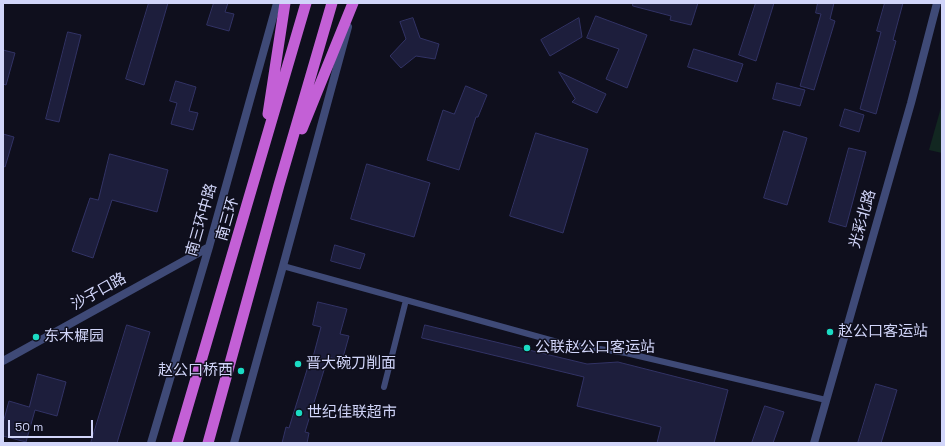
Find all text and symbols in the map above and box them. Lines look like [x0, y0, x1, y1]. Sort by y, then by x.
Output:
street label: 南三环中路 [183, 181, 221, 259]
street label: 光彩北路 [846, 188, 880, 250]
street label: 南三环 [213, 195, 243, 243]
street label: 沙子口路 [68, 270, 130, 314]
place label: 赵公口客运站 [838, 323, 928, 341]
marker: 赵公口客运站 [825, 327, 835, 337]
place label: 东木樨园 [44, 328, 104, 346]
marker: 东木樨园 [31, 332, 41, 342]
place label: 公联赵公口客运站 [535, 339, 655, 357]
marker: 公联赵公口客运站 [522, 343, 532, 353]
place label: 晋大碗刀削面 [306, 355, 396, 373]
marker: 晋大碗刀削面 [293, 359, 303, 369]
place label: 赵公口桥西 [158, 362, 233, 380]
marker: 赵公口桥西 [236, 366, 246, 376]
place label: 世纪佳联超市 [307, 404, 397, 422]
marker: 世纪佳联超市 [294, 408, 304, 418]
scale bar [10, 412, 95, 438]
text: 50 m [15, 419, 43, 435]

